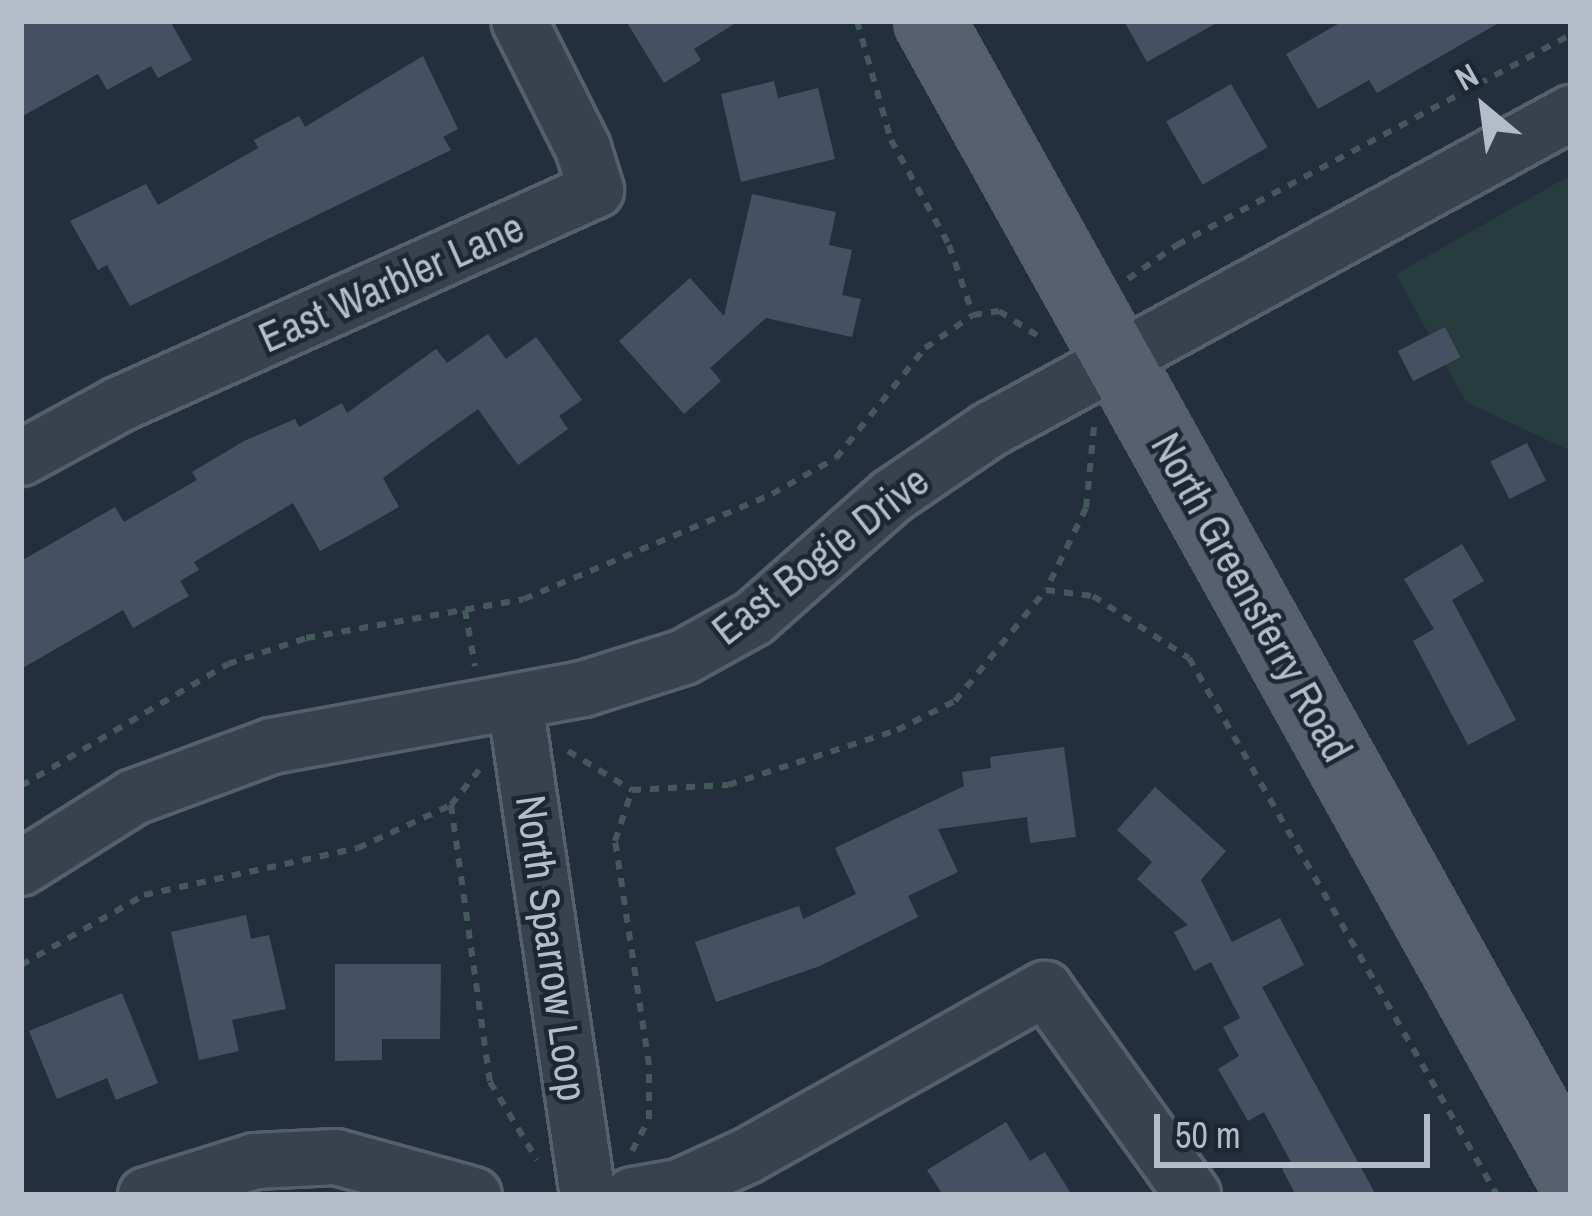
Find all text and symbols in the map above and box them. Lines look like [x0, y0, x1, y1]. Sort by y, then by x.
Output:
north arrow [1424, 48, 1544, 168]
text: N [1447, 53, 1486, 100]
street label: East Warbler Lane [251, 201, 531, 363]
street label: North Greensferry Road [1141, 424, 1363, 770]
street label: East Bogie Drive [702, 455, 938, 655]
street label: North Sparrow Loop [506, 792, 598, 1104]
scale bar [1160, 1090, 1436, 1164]
text: 50 m [1175, 1111, 1241, 1159]

